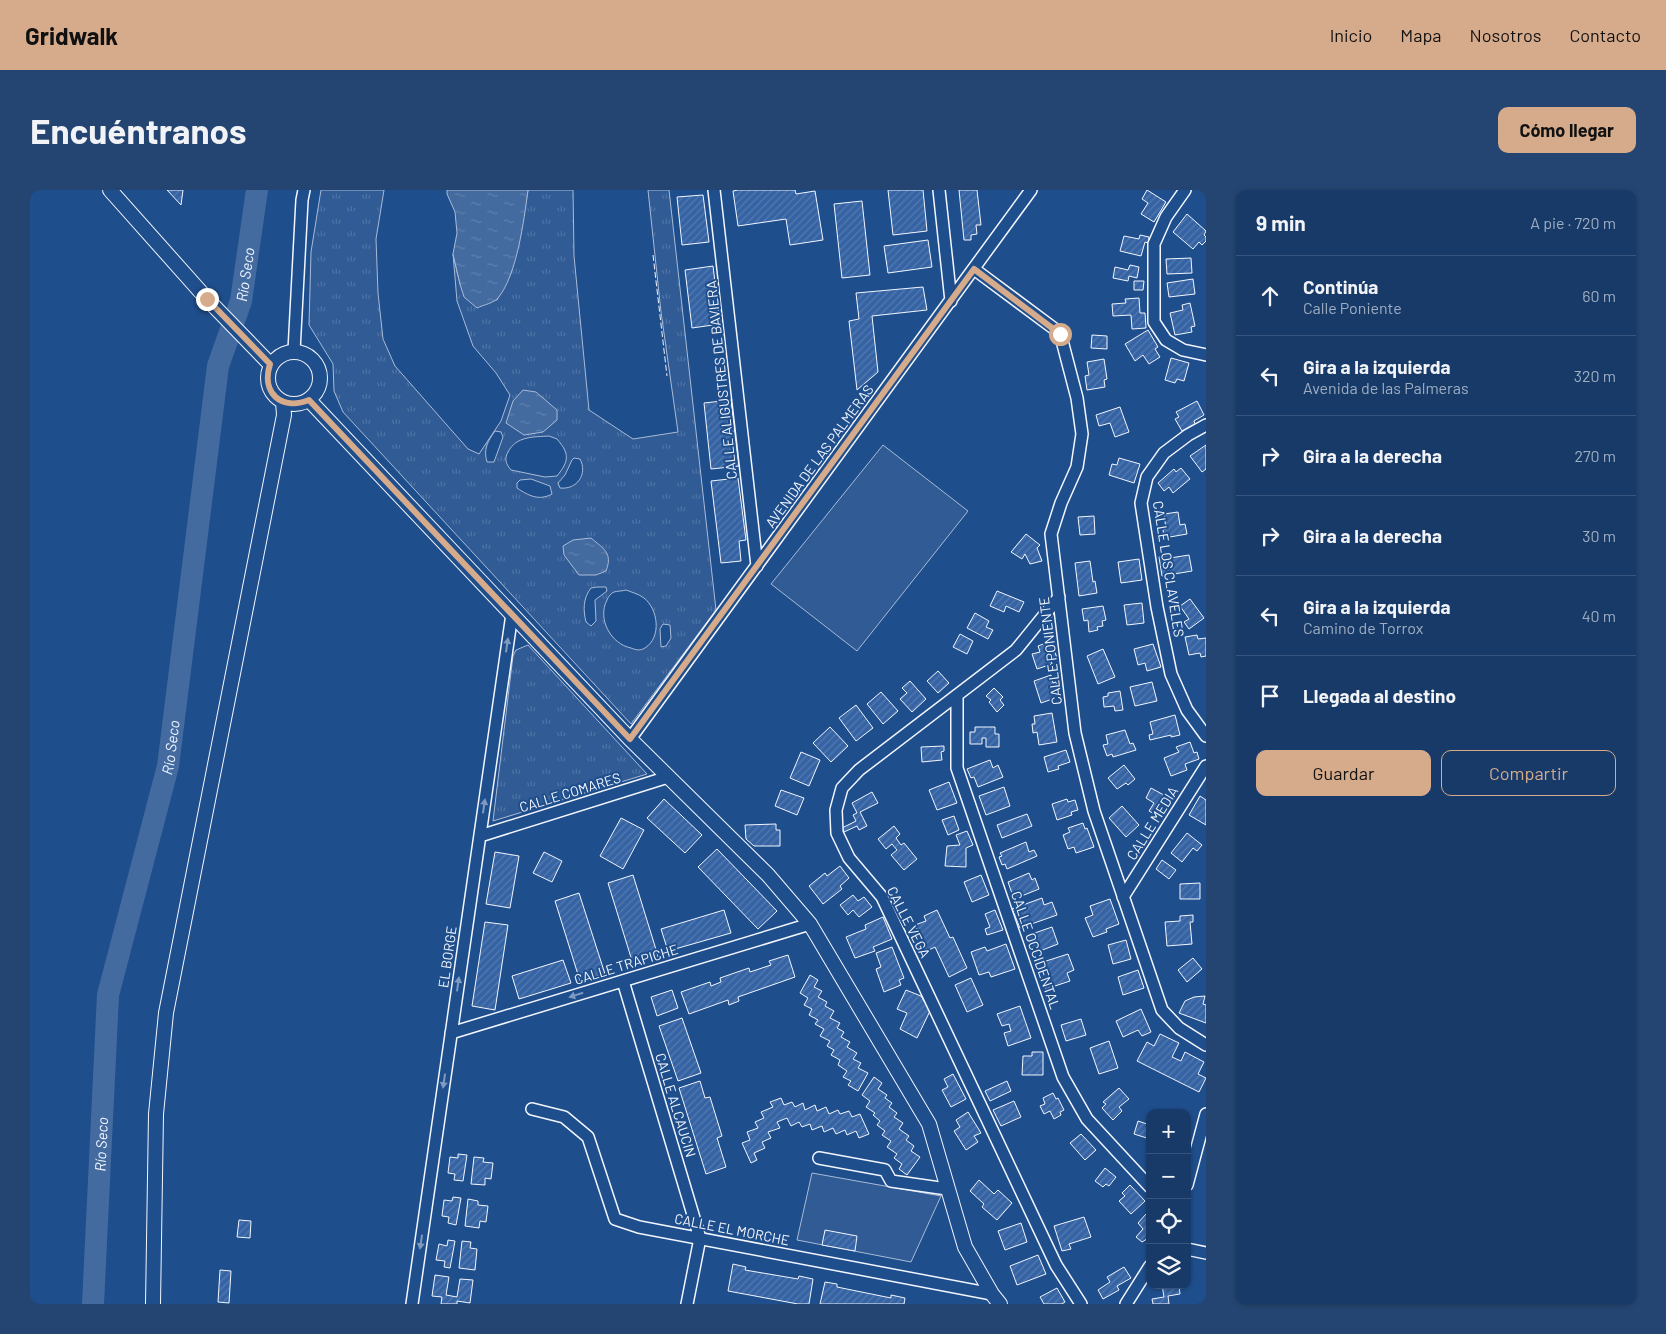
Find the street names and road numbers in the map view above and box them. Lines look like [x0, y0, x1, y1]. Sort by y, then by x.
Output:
street label: CALLE ALIGUSTRES DE BAVIERA [702, 279, 740, 480]
street label: AVENIDA DE LAS PALMERAS [761, 381, 877, 531]
street label: CALLE LOS CLAVELES [1150, 500, 1188, 638]
street label: CALLE PONIENTE [1035, 596, 1065, 706]
street label: CALLE COMARES [517, 769, 623, 815]
street label: CALLE MEDIA [1123, 783, 1182, 863]
street label: CALLE VEGA [884, 884, 934, 961]
street label: CALLE OCCIDENTAL [1008, 889, 1064, 1011]
street label: EL BORGE [434, 925, 460, 989]
street label: CALLE TRAPICHE [572, 940, 680, 988]
street label: CALLE ALCAUCIN [652, 1051, 700, 1159]
street label: CALLE EL MORCHE [673, 1210, 791, 1248]

